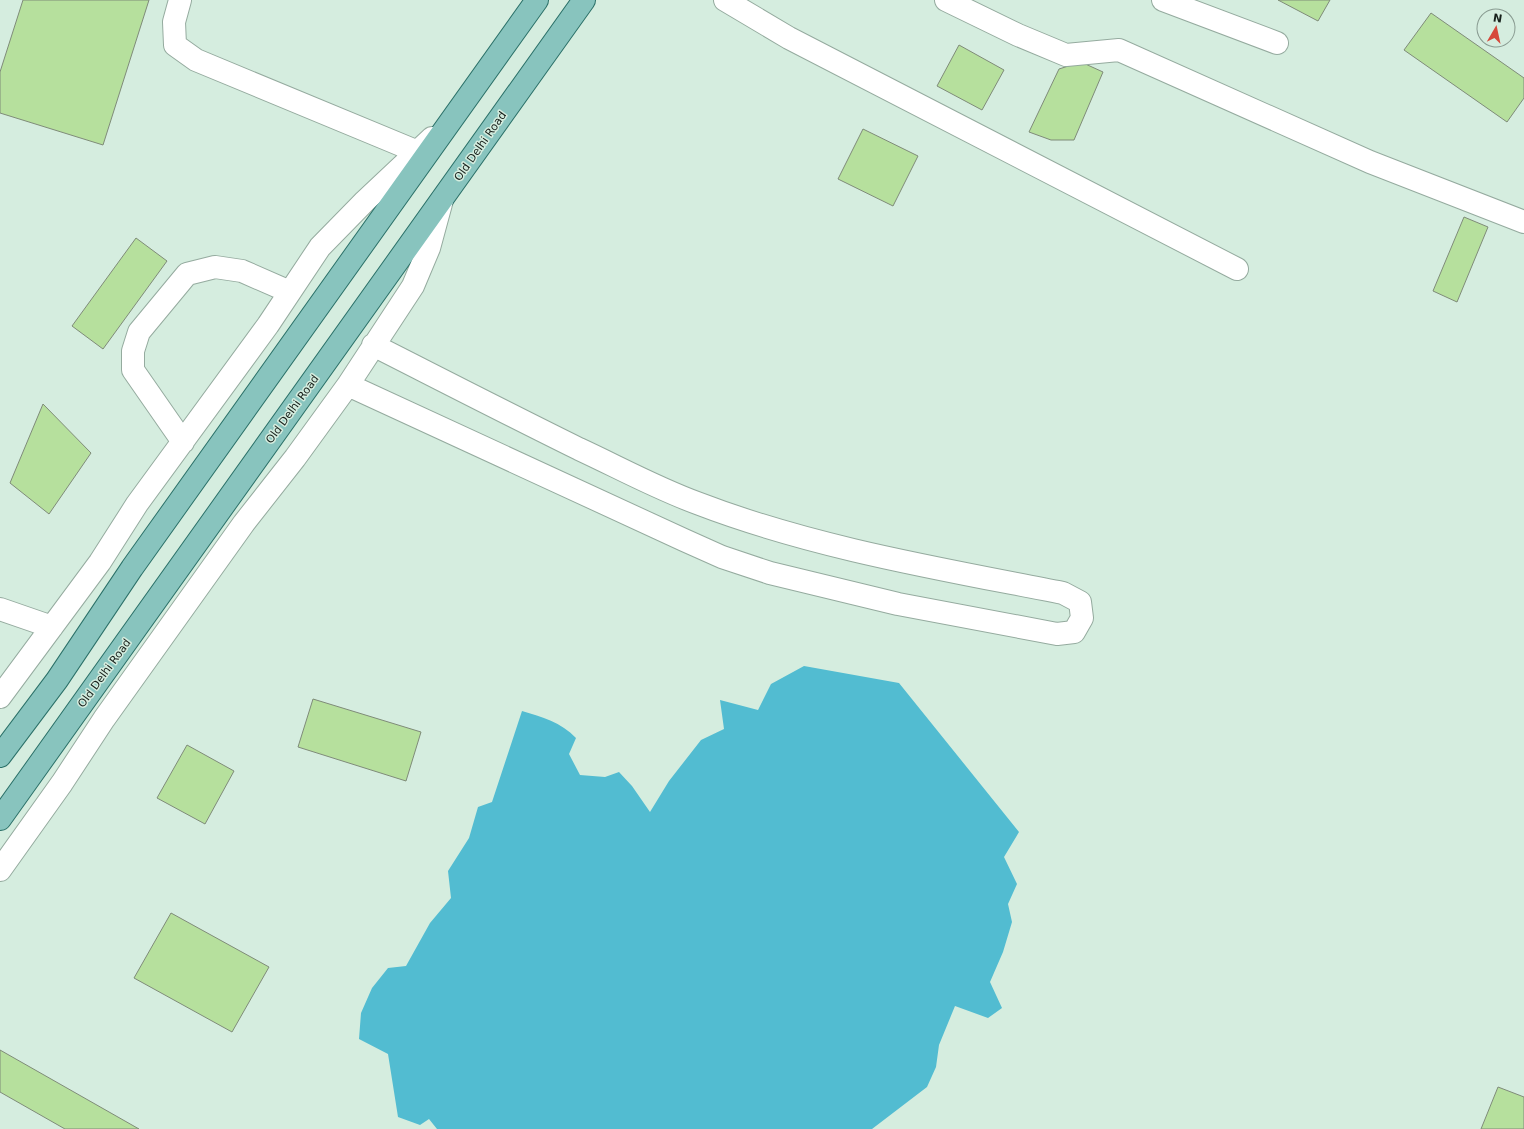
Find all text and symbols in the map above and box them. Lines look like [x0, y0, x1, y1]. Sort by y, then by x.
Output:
north arrow [1476, 8, 1516, 48]
text: N [1492, 11, 1503, 26]
street label: Old Delhi Road [452, 109, 509, 183]
street label: Old Delhi Road [263, 372, 322, 446]
street label: Old Delhi Road [75, 636, 134, 710]

